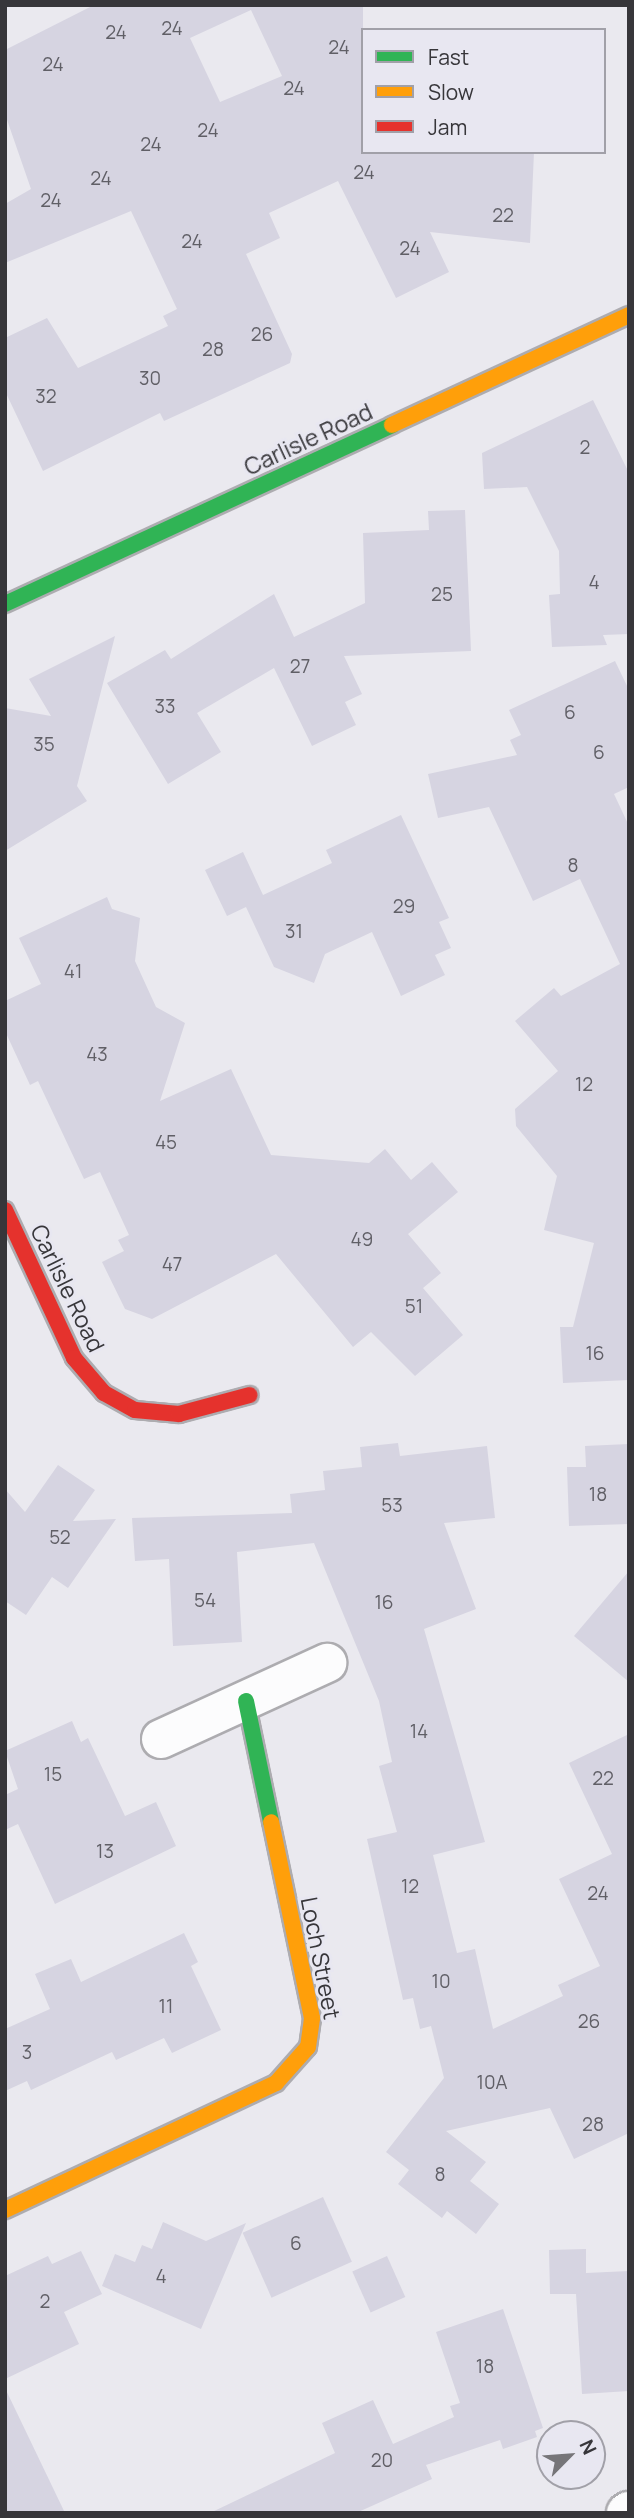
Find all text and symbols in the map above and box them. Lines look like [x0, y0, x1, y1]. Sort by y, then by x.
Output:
house number: 24 [161, 18, 183, 40]
house number: 24 [105, 22, 127, 44]
legend [361, 28, 606, 154]
house number: 24 [328, 37, 350, 59]
text: Fast [428, 43, 469, 71]
house number: 24 [42, 54, 64, 76]
house number: 24 [283, 78, 305, 100]
text: Slow [428, 78, 474, 106]
text: Jam [428, 113, 467, 141]
house number: 24 [197, 120, 219, 142]
house number: 24 [140, 134, 162, 156]
house number: 24 [353, 162, 375, 184]
house number: 24 [90, 168, 112, 190]
house number: 24 [40, 190, 62, 212]
house number: 22 [492, 205, 514, 227]
house number: 24 [181, 231, 203, 253]
house number: 24 [399, 238, 421, 260]
house number: 26 [251, 324, 273, 346]
house number: 28 [202, 339, 224, 361]
house number: 30 [139, 368, 161, 390]
house number: 32 [35, 386, 57, 408]
street label: Carlisle Road [240, 397, 376, 481]
house number: 2 [580, 437, 590, 459]
house number: 4 [588, 572, 600, 594]
house number: 25 [431, 584, 453, 606]
house number: 27 [290, 656, 310, 678]
house number: 33 [154, 696, 176, 718]
house number: 6 [564, 702, 576, 724]
house number: 35 [33, 734, 55, 756]
house number: 6 [593, 742, 605, 764]
house number: 8 [567, 855, 579, 877]
house number: 29 [393, 896, 415, 918]
house number: 31 [285, 921, 303, 943]
house number: 41 [64, 961, 82, 983]
house number: 43 [86, 1044, 108, 1066]
house number: 12 [575, 1074, 593, 1096]
house number: 45 [155, 1132, 177, 1154]
street label: Carlisle Road [25, 1220, 111, 1356]
house number: 49 [351, 1229, 373, 1251]
house number: 47 [162, 1254, 182, 1276]
house number: 51 [405, 1296, 423, 1318]
house number: 16 [585, 1343, 605, 1365]
house number: 18 [589, 1484, 607, 1506]
house number: 53 [381, 1495, 403, 1517]
house number: 52 [49, 1527, 71, 1549]
house number: 54 [194, 1590, 216, 1612]
house number: 16 [374, 1592, 394, 1614]
house number: 14 [410, 1721, 428, 1743]
house number: 15 [44, 1764, 62, 1786]
house number: 22 [592, 1768, 614, 1790]
house number: 13 [96, 1841, 114, 1863]
house number: 12 [401, 1876, 419, 1898]
house number: 24 [587, 1883, 609, 1905]
street label: Loch Street [296, 1895, 346, 2021]
house number: 10 [432, 1971, 450, 1993]
house number: 11 [159, 1996, 173, 2018]
house number: 26 [578, 2011, 600, 2033]
house number: 3 [22, 2042, 32, 2064]
house number: 10A [476, 2072, 508, 2094]
house number: 28 [582, 2114, 604, 2136]
house number: 8 [434, 2164, 446, 2186]
house number: 6 [290, 2233, 302, 2255]
house number: 4 [155, 2266, 167, 2288]
house number: 2 [40, 2291, 50, 2313]
house number: 18 [476, 2356, 494, 2378]
north arrow [536, 2420, 606, 2490]
text: N [574, 2435, 603, 2459]
house number: 20 [371, 2450, 393, 2472]

